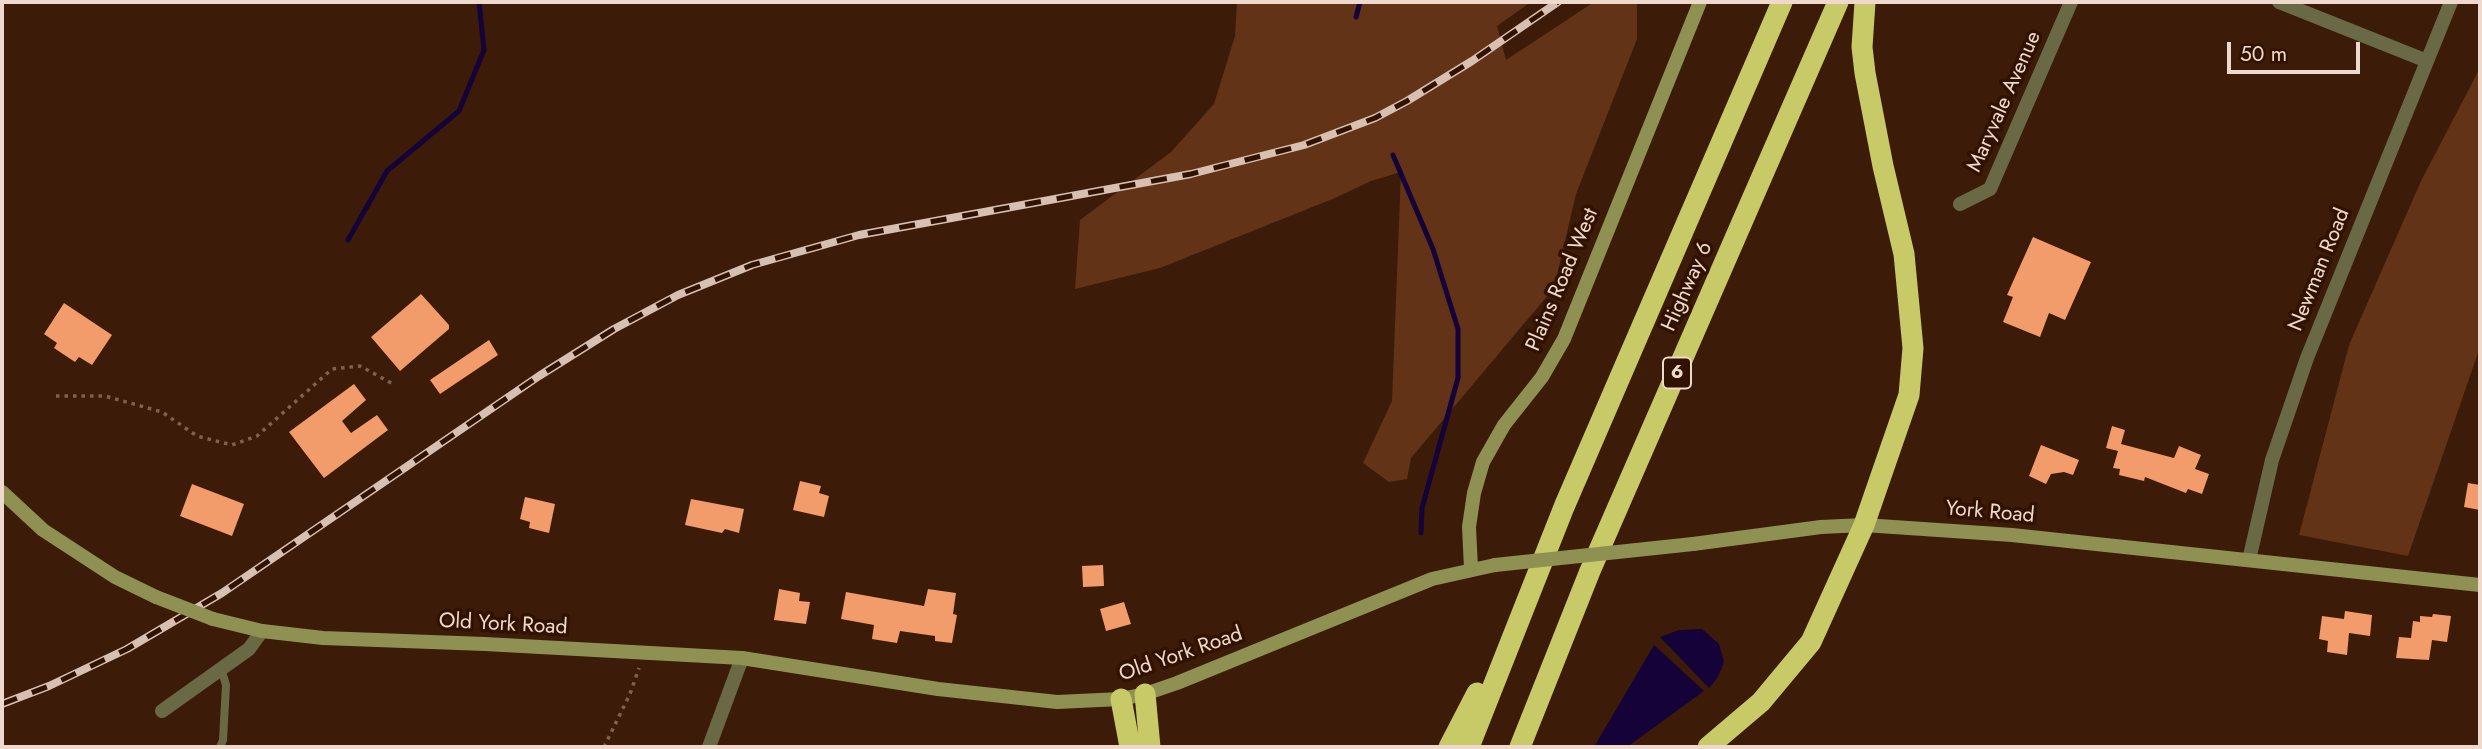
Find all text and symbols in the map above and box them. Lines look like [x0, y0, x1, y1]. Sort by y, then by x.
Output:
street label: Maryvale Avenue [1963, 28, 2047, 176]
scale bar [2230, 28, 2363, 72]
text: 50 m [2240, 39, 2287, 69]
street label: Plains Road West [1522, 205, 1604, 355]
street label: Newman Road [2284, 205, 2356, 335]
street label: Highway 6 [1657, 238, 1719, 336]
road number: 6 [1663, 358, 1691, 388]
street label: York Road [1944, 497, 2036, 529]
street label: Old York Road [438, 609, 568, 641]
street label: Old York Road [1116, 622, 1246, 688]

